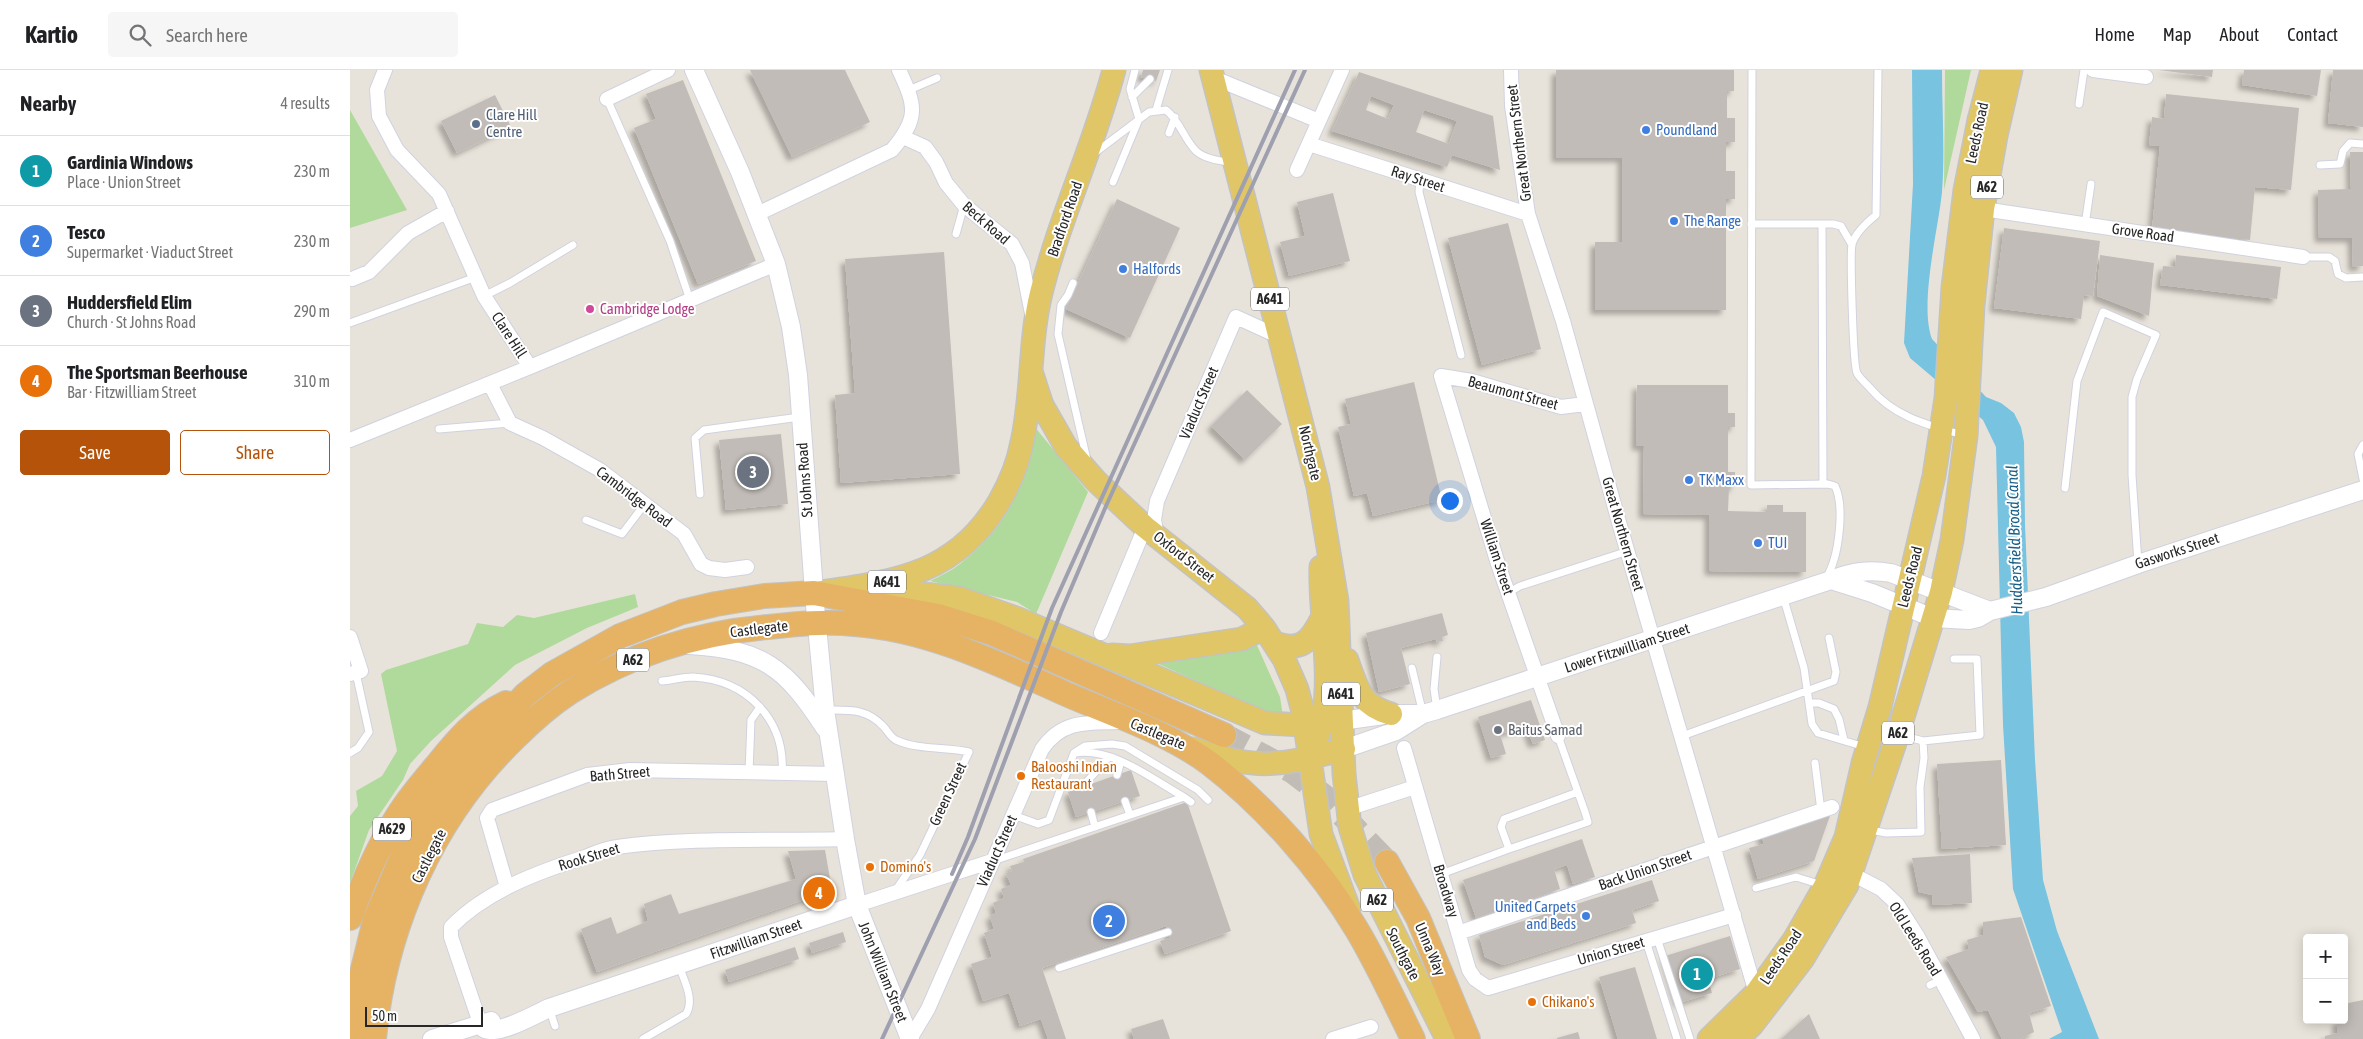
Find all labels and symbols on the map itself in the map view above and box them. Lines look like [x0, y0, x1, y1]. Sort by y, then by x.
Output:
street label: Great Northern Street [1503, 84, 1534, 203]
street label: Leeds Road [1962, 101, 1991, 165]
place label: Clare Hill Centre [486, 106, 537, 140]
marker: Clare Hill Centre [470, 118, 482, 130]
place label: Poundland [1656, 121, 1717, 138]
marker: Poundland [1640, 124, 1652, 136]
street label: Ray Street [1389, 162, 1447, 195]
road number: A62 [1971, 175, 2003, 198]
street label: Bradford Road [1044, 179, 1085, 259]
street label: Beck Road [959, 198, 1013, 248]
place label: The Range [1684, 212, 1741, 229]
marker: The Range [1668, 215, 1680, 227]
street label: Grove Road [2111, 220, 2175, 245]
place label: Halfords [1133, 260, 1181, 277]
marker: Halfords [1117, 263, 1129, 275]
road number: A641 [1251, 288, 1289, 310]
place label: Cambridge Lodge [600, 300, 695, 317]
marker: Cambridge Lodge [584, 303, 596, 315]
street label: Clare Hill [488, 309, 530, 361]
street label: Viaduct Street [1176, 364, 1221, 442]
street label: Beaumont Street [1466, 372, 1560, 413]
street label: Northgate [1296, 424, 1325, 482]
street label: St Johns Road [793, 442, 816, 518]
pin: 3 [737, 453, 769, 491]
street label: Cambridge Road [593, 463, 675, 531]
water label: Huddersfield Broad Canal [2002, 465, 2026, 615]
place label: TK Maxx [1699, 471, 1744, 488]
marker: TK Maxx [1683, 474, 1695, 486]
street label: Great Northern Street [1599, 475, 1648, 593]
your location [1437, 488, 1463, 514]
street label: William Street [1477, 517, 1518, 597]
street label: Oxford Street [1151, 528, 1218, 586]
street label: Gasworks Street [2133, 529, 2221, 572]
place label: TUI [1768, 534, 1787, 551]
marker: TUI [1752, 537, 1764, 549]
street label: Leeds Road [1894, 545, 1925, 609]
road number: A641 [868, 571, 906, 594]
street label: Castlegate [729, 617, 789, 640]
street label: Lower Fitzwilliam Street [1562, 619, 1692, 676]
road number: A62 [617, 648, 649, 672]
road number: A641 [1322, 682, 1360, 706]
street label: Castlegate [1128, 714, 1188, 753]
place label: Baitus Samad [1508, 721, 1583, 738]
road number: A62 [1882, 721, 1914, 744]
marker: Baitus Samad [1492, 724, 1504, 736]
place label: Balooshi Indian Restaurant [1031, 758, 1117, 792]
street label: Green Street [925, 759, 970, 828]
street label: Bath Street [589, 762, 651, 785]
marker: Balooshi Indian Restaurant [1015, 770, 1027, 782]
street label: Viaduct Street [973, 812, 1020, 889]
road number: A629 [373, 818, 411, 841]
street label: Castlegate [408, 826, 449, 886]
street label: Rook Street [556, 839, 622, 874]
street label: Back Union Street [1596, 846, 1694, 893]
place label: Domino's [880, 858, 931, 875]
marker: Domino's [864, 861, 876, 873]
street label: Broadway [1430, 862, 1463, 919]
pin: 4 [803, 874, 835, 912]
road number: A62 [1361, 888, 1393, 912]
place label: United Carpets and Beds [1495, 898, 1576, 932]
street label: Old Leeds Road [1886, 899, 1945, 979]
pin: 2 [1093, 902, 1125, 940]
marker: United Carpets and Beds [1580, 910, 1592, 922]
street label: Fitzwilliam Street [708, 915, 804, 962]
street label: John William Street [856, 919, 911, 1025]
street label: Unna Way [1412, 920, 1449, 978]
street label: Southgate [1383, 925, 1424, 983]
street label: Leeds Road [1756, 926, 1805, 987]
street label: Union Street [1575, 933, 1646, 968]
pin: 1 [1681, 955, 1713, 993]
place label: Chikano's [1542, 993, 1595, 1010]
marker: Chikano's [1526, 996, 1538, 1008]
scale bar [365, 1004, 482, 1027]

